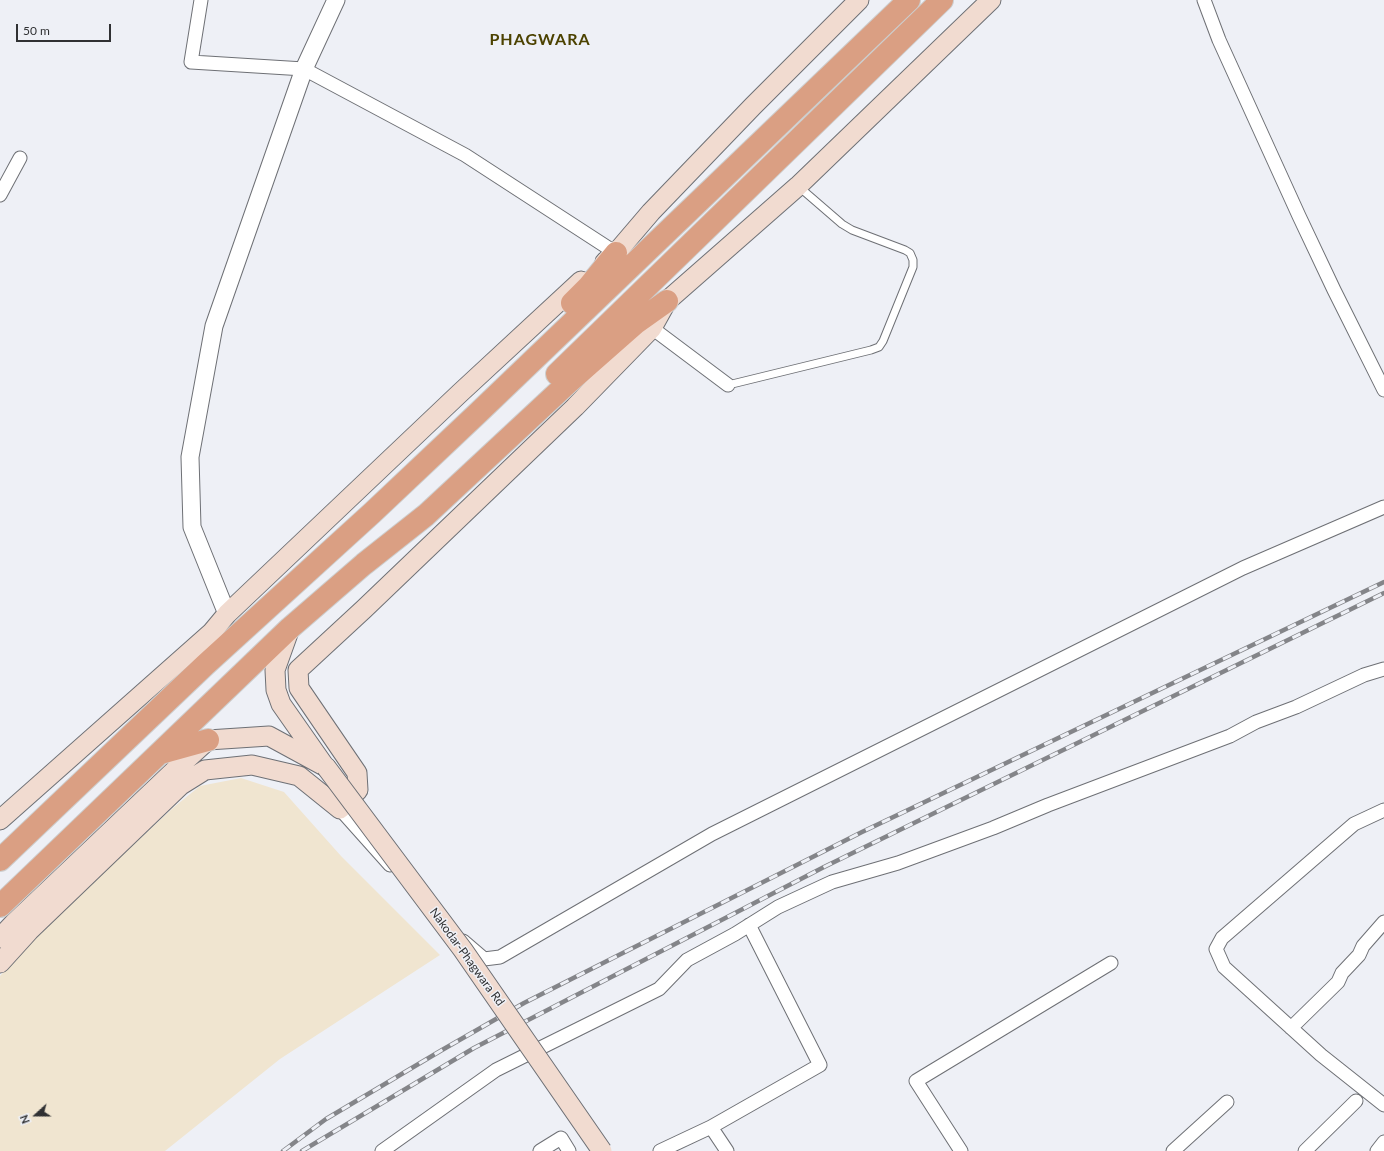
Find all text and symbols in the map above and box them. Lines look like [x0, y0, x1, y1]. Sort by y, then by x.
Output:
scale bar [18, 16, 113, 42]
text: 50 m [23, 23, 50, 38]
district label: PHAGWARA [489, 30, 591, 50]
street label: Nakodar-Phagwara Rd [427, 905, 507, 1009]
north arrow [16, 1095, 56, 1135]
text: N [17, 1113, 32, 1126]

